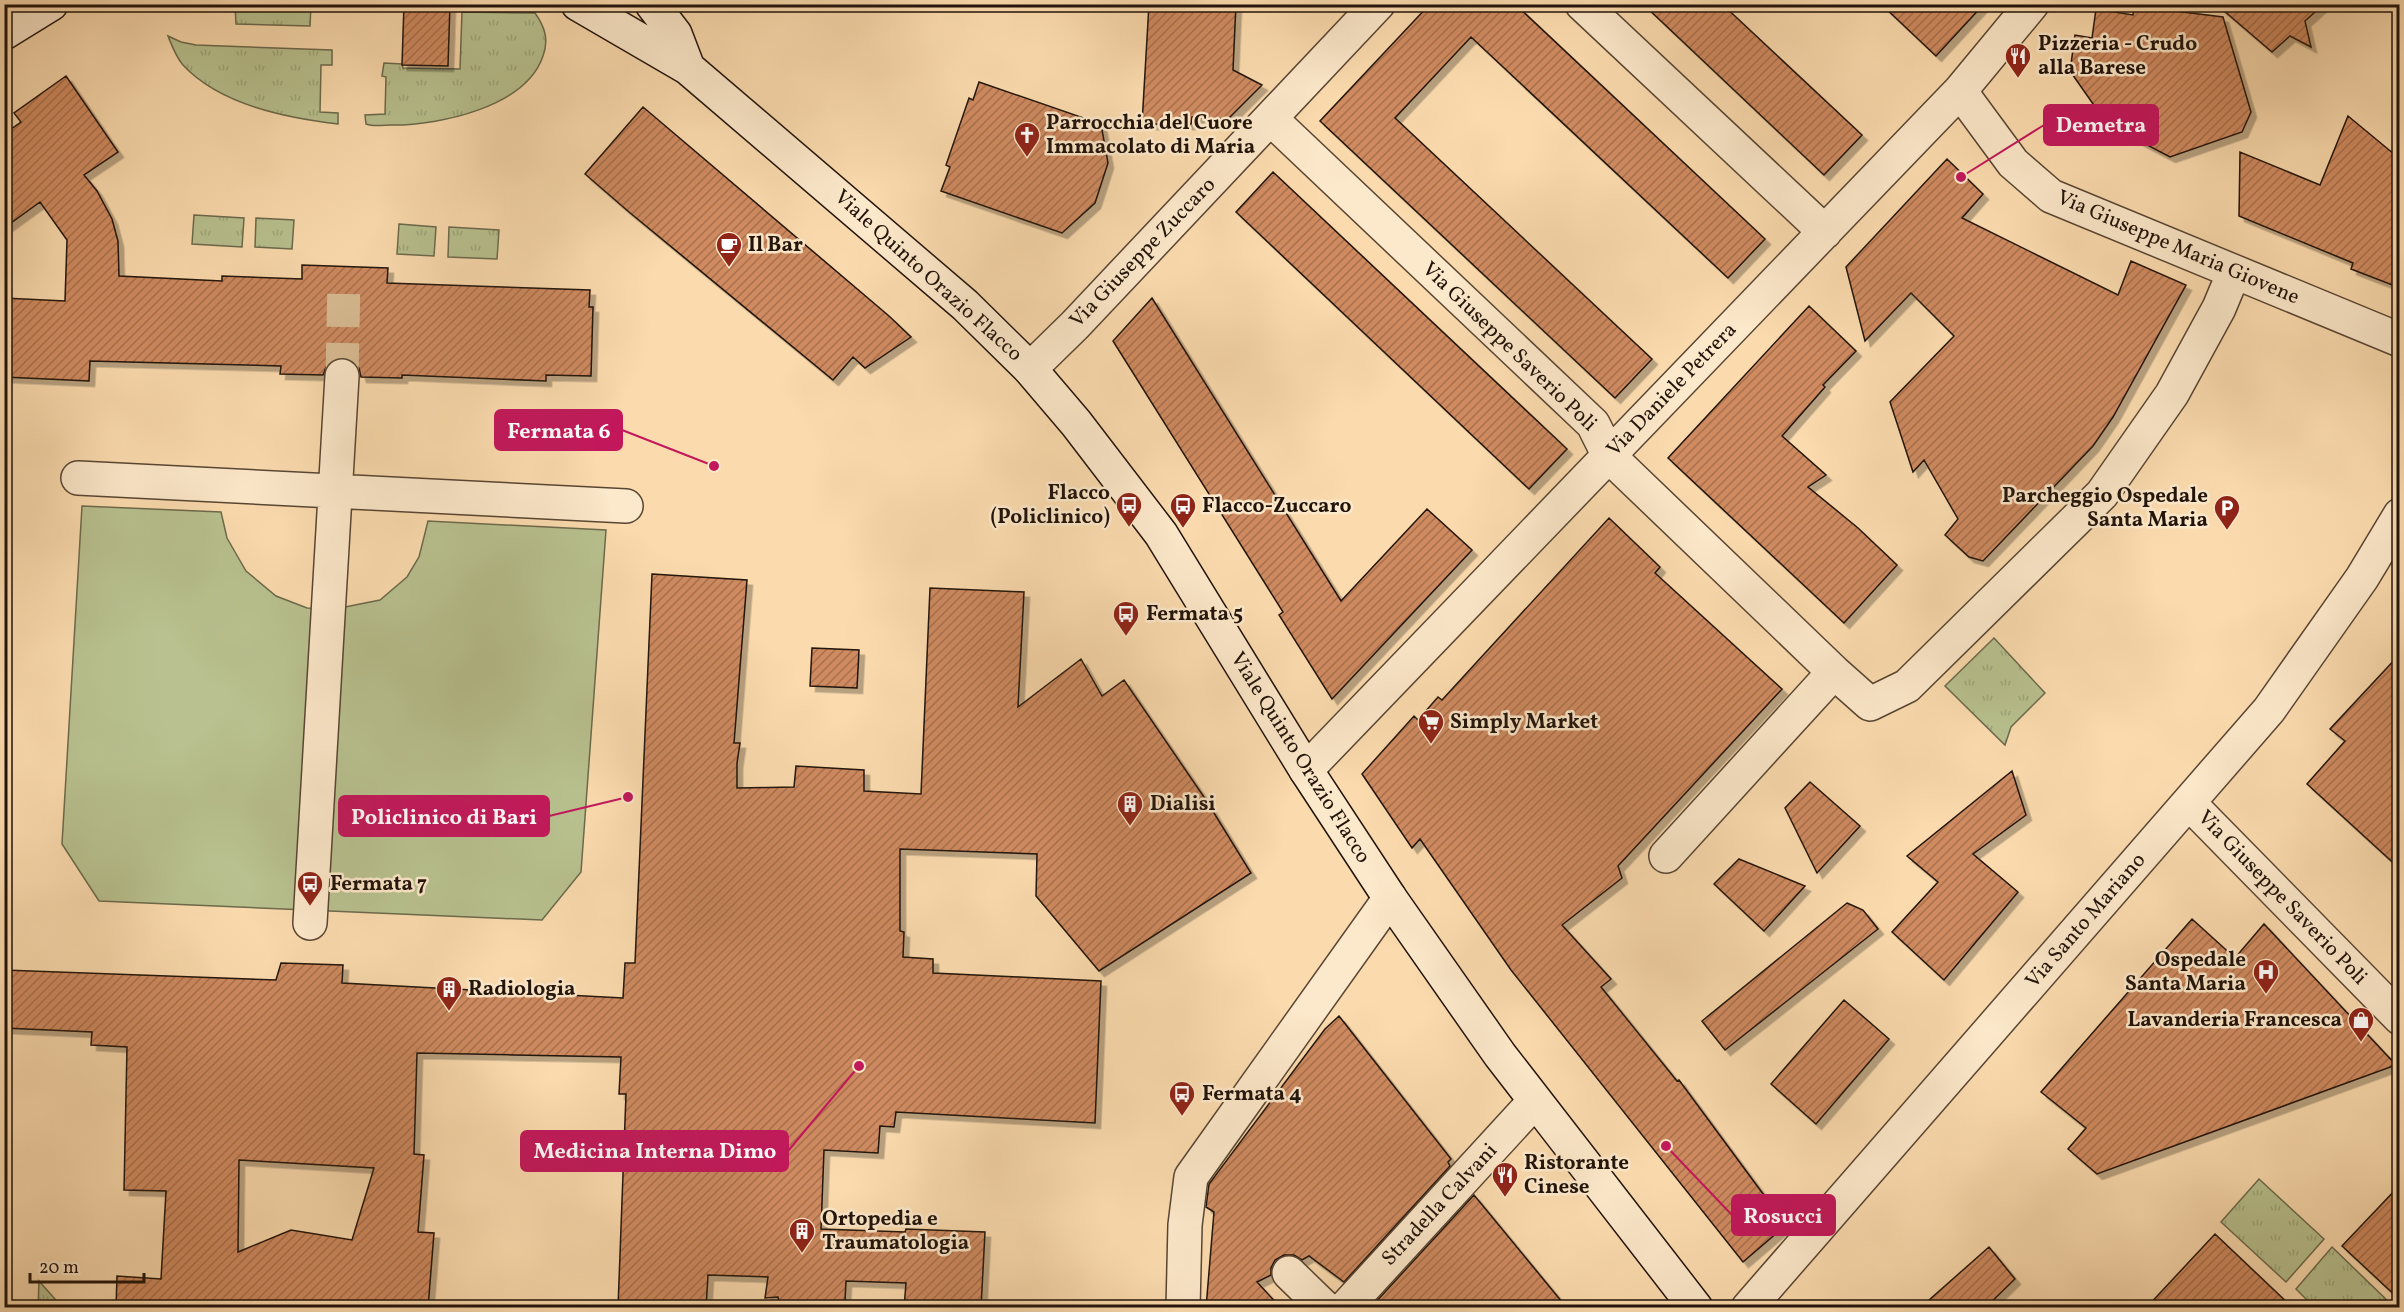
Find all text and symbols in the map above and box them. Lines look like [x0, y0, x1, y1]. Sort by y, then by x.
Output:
place label: Pizzeria - Crudo alla Barese [2038, 30, 2197, 83]
restaurant icon: Pizzeria - Crudo alla Barese [2003, 41, 2033, 79]
callout: Demetra [2044, 105, 2158, 145]
place label: Parrocchia del Cuore Immacolato di Maria [1046, 109, 1255, 162]
text: Demetra [2056, 111, 2146, 142]
church icon: Parrocchia del Cuore Immacolato di Maria [1012, 120, 1042, 158]
street label: Via Giuseppe Zuccaro [1063, 171, 1223, 335]
street label: Viale Quinto Orazio Flacco [827, 183, 1029, 369]
street label: Via Giuseppe Maria Giovene [2052, 184, 2304, 312]
cafe icon: Il Bar [714, 230, 744, 268]
place label: Il Bar [748, 231, 803, 260]
street label: Via Giuseppe Saverio Poli [1415, 256, 1603, 438]
street label: Via Daniele Petrera [1600, 316, 1744, 464]
callout: Fermata 6 [495, 410, 622, 450]
text: Fermata 6 [507, 417, 611, 448]
place label: Flacco (Policlinico) [990, 479, 1110, 532]
place label: Parcheggio Ospedale Santa Maria [2002, 482, 2208, 535]
bus stop icon: Flacco (Policlinico) [1114, 490, 1144, 528]
bus stop icon: Flacco-Zuccaro [1168, 491, 1198, 529]
place label: Flacco-Zuccaro [1202, 492, 1352, 521]
parking icon: Parcheggio Ospedale Santa Maria [2212, 493, 2242, 531]
bus stop icon: Fermata 5 [1111, 599, 1141, 637]
place label: Fermata 5 [1146, 600, 1243, 629]
street label: Viale Quinto Orazio Flacco [1223, 647, 1377, 869]
supermarket icon: Simply Market [1416, 707, 1446, 745]
place label: Simply Market [1450, 708, 1598, 737]
building icon: Dialisi [1115, 789, 1145, 827]
place label: Dialisi [1150, 790, 1216, 819]
callout: Policlinico di Bari [339, 796, 549, 836]
text: Policlinico di Bari [351, 803, 537, 834]
street label: Via Giuseppe Saverio Poli [2191, 804, 2373, 992]
street label: Via Santo Mariano [2019, 847, 2153, 995]
bus stop icon: Fermata 7 [295, 869, 325, 907]
place label: Fermata 7 [330, 870, 427, 899]
place label: Ospedale Santa Maria [2125, 946, 2246, 999]
hospital icon: Ospedale Santa Maria [2251, 957, 2281, 995]
building icon: Radiologia [434, 974, 464, 1012]
place label: Radiologia [468, 975, 576, 1004]
shop icon: Lavanderia Francesca [2346, 1005, 2376, 1043]
place label: Lavanderia Francesca [2128, 1006, 2342, 1035]
bus stop icon: Fermata 4 [1167, 1079, 1197, 1117]
place label: Fermata 4 [1202, 1080, 1302, 1109]
callout: Medicina Interna Dimo [521, 1131, 788, 1171]
text: Medicina Interna Dimo [534, 1137, 776, 1168]
street label: Stradella Calvani [1375, 1137, 1505, 1273]
place label: Ristorante Cinese [1524, 1149, 1629, 1202]
restaurant icon: Ristorante Cinese [1490, 1160, 1520, 1198]
callout: Rosucci [1732, 1195, 1835, 1235]
text: Rosucci [1743, 1202, 1823, 1233]
place label: Ortopedia e Traumatologia [822, 1205, 969, 1258]
building icon: Ortopedia e Traumatologia [787, 1216, 817, 1254]
scale bar [30, 1246, 144, 1284]
text: 20 m [39, 1256, 79, 1281]

